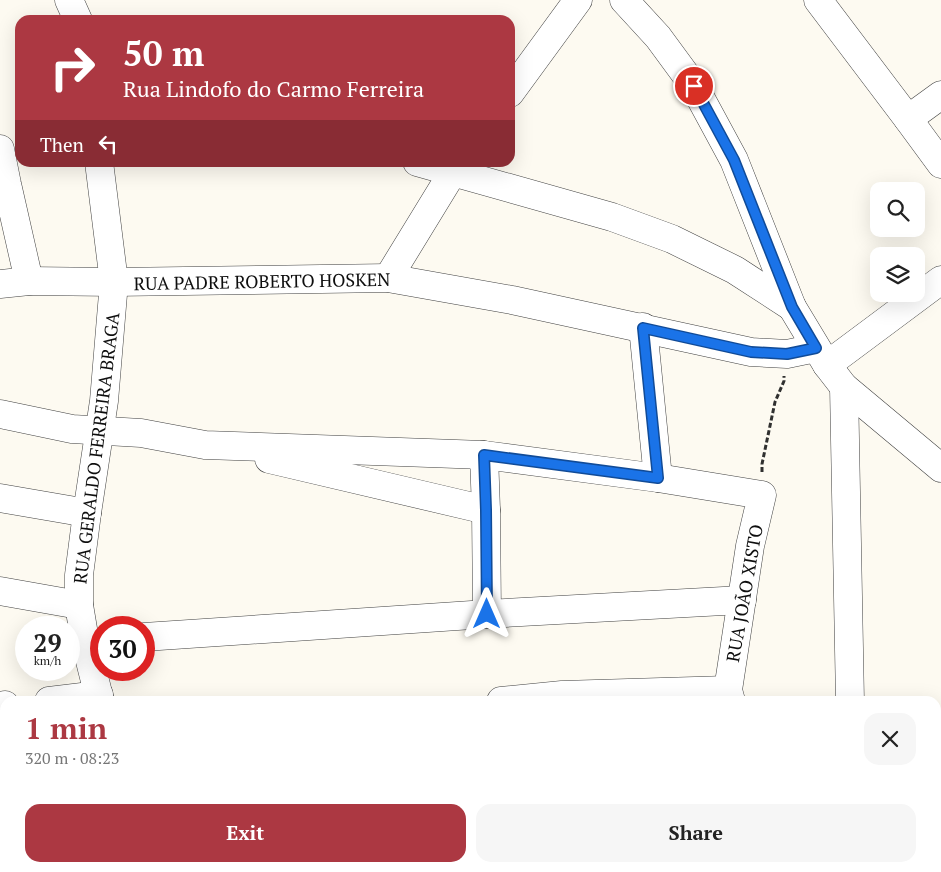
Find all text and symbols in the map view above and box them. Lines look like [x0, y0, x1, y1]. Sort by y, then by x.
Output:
text: 50 m [123, 30, 204, 76]
icon: right [40, 35, 105, 100]
pin [673, 65, 715, 107]
icon: arrive [680, 72, 708, 100]
text: Rua Lindofo do Carmo Ferreira [123, 74, 424, 103]
icon: left [94, 130, 122, 158]
text: Then [40, 132, 84, 157]
map controls [870, 182, 925, 302]
button: search [870, 182, 925, 237]
button: layers [870, 247, 925, 302]
street label: RUA PADRE ROBERTO HOSKEN [133, 267, 391, 295]
street label: RUA GERALDO FERREIRA BRAGA [67, 310, 125, 585]
street label: RUA JOÃO XISTO [720, 522, 768, 664]
position arrow [460, 587, 512, 639]
speed limit sign: 30 [90, 616, 155, 681]
text: 29 [33, 626, 62, 659]
text: km/h [34, 653, 61, 668]
text: 1 min [25, 708, 107, 748]
button: close [864, 713, 916, 765]
text: 320 m · 08:23 [25, 747, 119, 769]
button: Exit [25, 804, 466, 862]
button: Share [476, 804, 916, 862]

